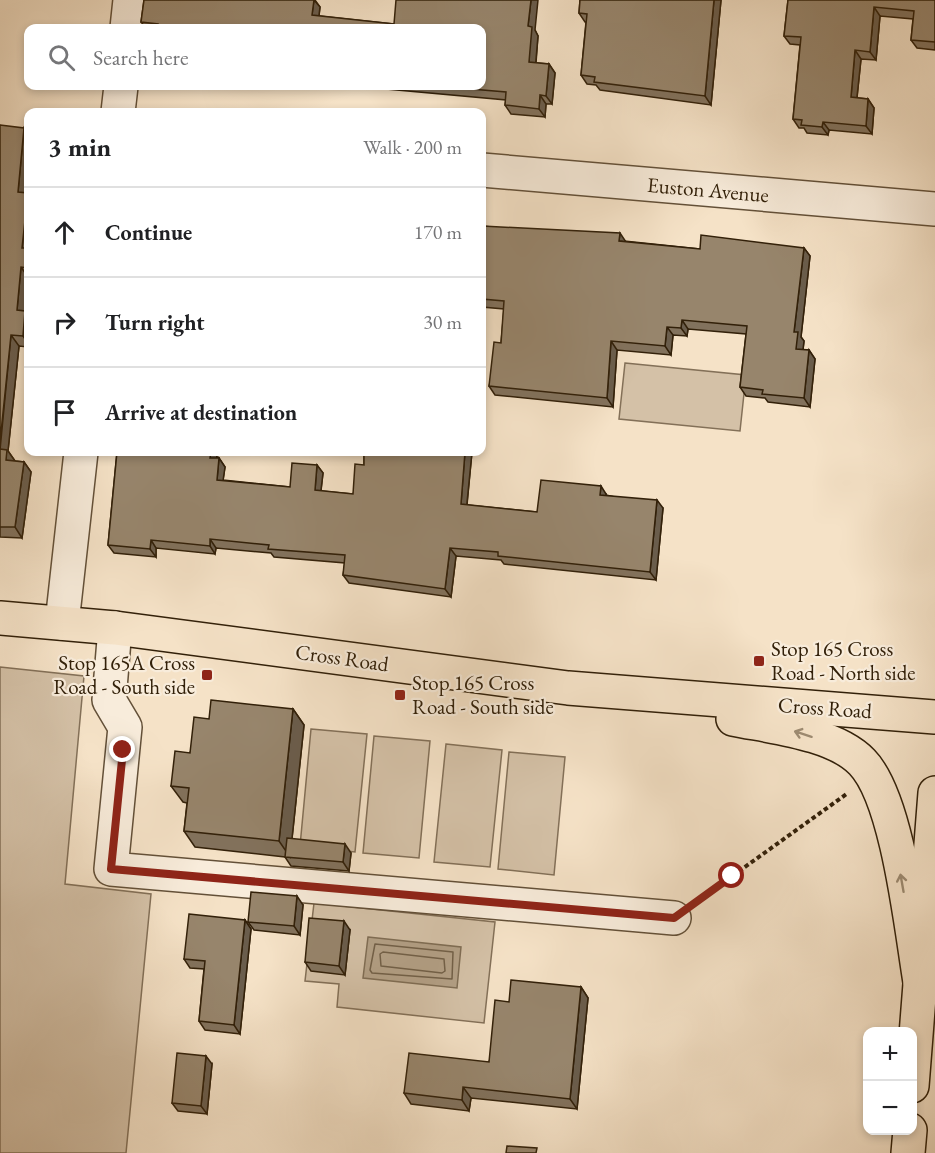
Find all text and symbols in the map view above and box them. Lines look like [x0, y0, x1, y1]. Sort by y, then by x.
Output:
search box [24, 24, 486, 90]
icon: search [45, 41, 78, 74]
text: Search here [93, 43, 188, 72]
text: 3 min [48, 130, 111, 164]
text: Walk · 200 m [363, 134, 462, 160]
street label: Euston Avenue [646, 171, 770, 208]
icon: ahead [48, 216, 81, 249]
text: Continue [105, 218, 192, 247]
text: 170 m [414, 219, 462, 245]
icon: right [48, 306, 81, 339]
text: Turn right [105, 308, 204, 337]
text: 30 m [423, 309, 462, 335]
icon: arrive [48, 396, 81, 429]
text: Arrive at destination [105, 398, 297, 427]
place label: Stop 165 Cross Road - North side [771, 635, 916, 686]
street label: Cross Road [294, 638, 391, 677]
place label: Stop 165A Cross Road - South side [53, 649, 195, 700]
marker: Stop 165 Cross Road - North side [752, 654, 766, 668]
marker: Stop 165A Cross Road - South side [200, 668, 214, 682]
place label: Stop 165 Cross Road - South side [412, 669, 554, 720]
marker: Stop 165 Cross Road - South side [393, 688, 407, 702]
street label: Cross Road [777, 691, 873, 724]
one-way arrow [794, 728, 813, 739]
route end [109, 736, 135, 762]
route start [718, 862, 744, 888]
one-way arrow [897, 874, 908, 893]
map controls [863, 1027, 917, 1135]
button: + [863, 1027, 917, 1081]
button: − [863, 1081, 917, 1135]

